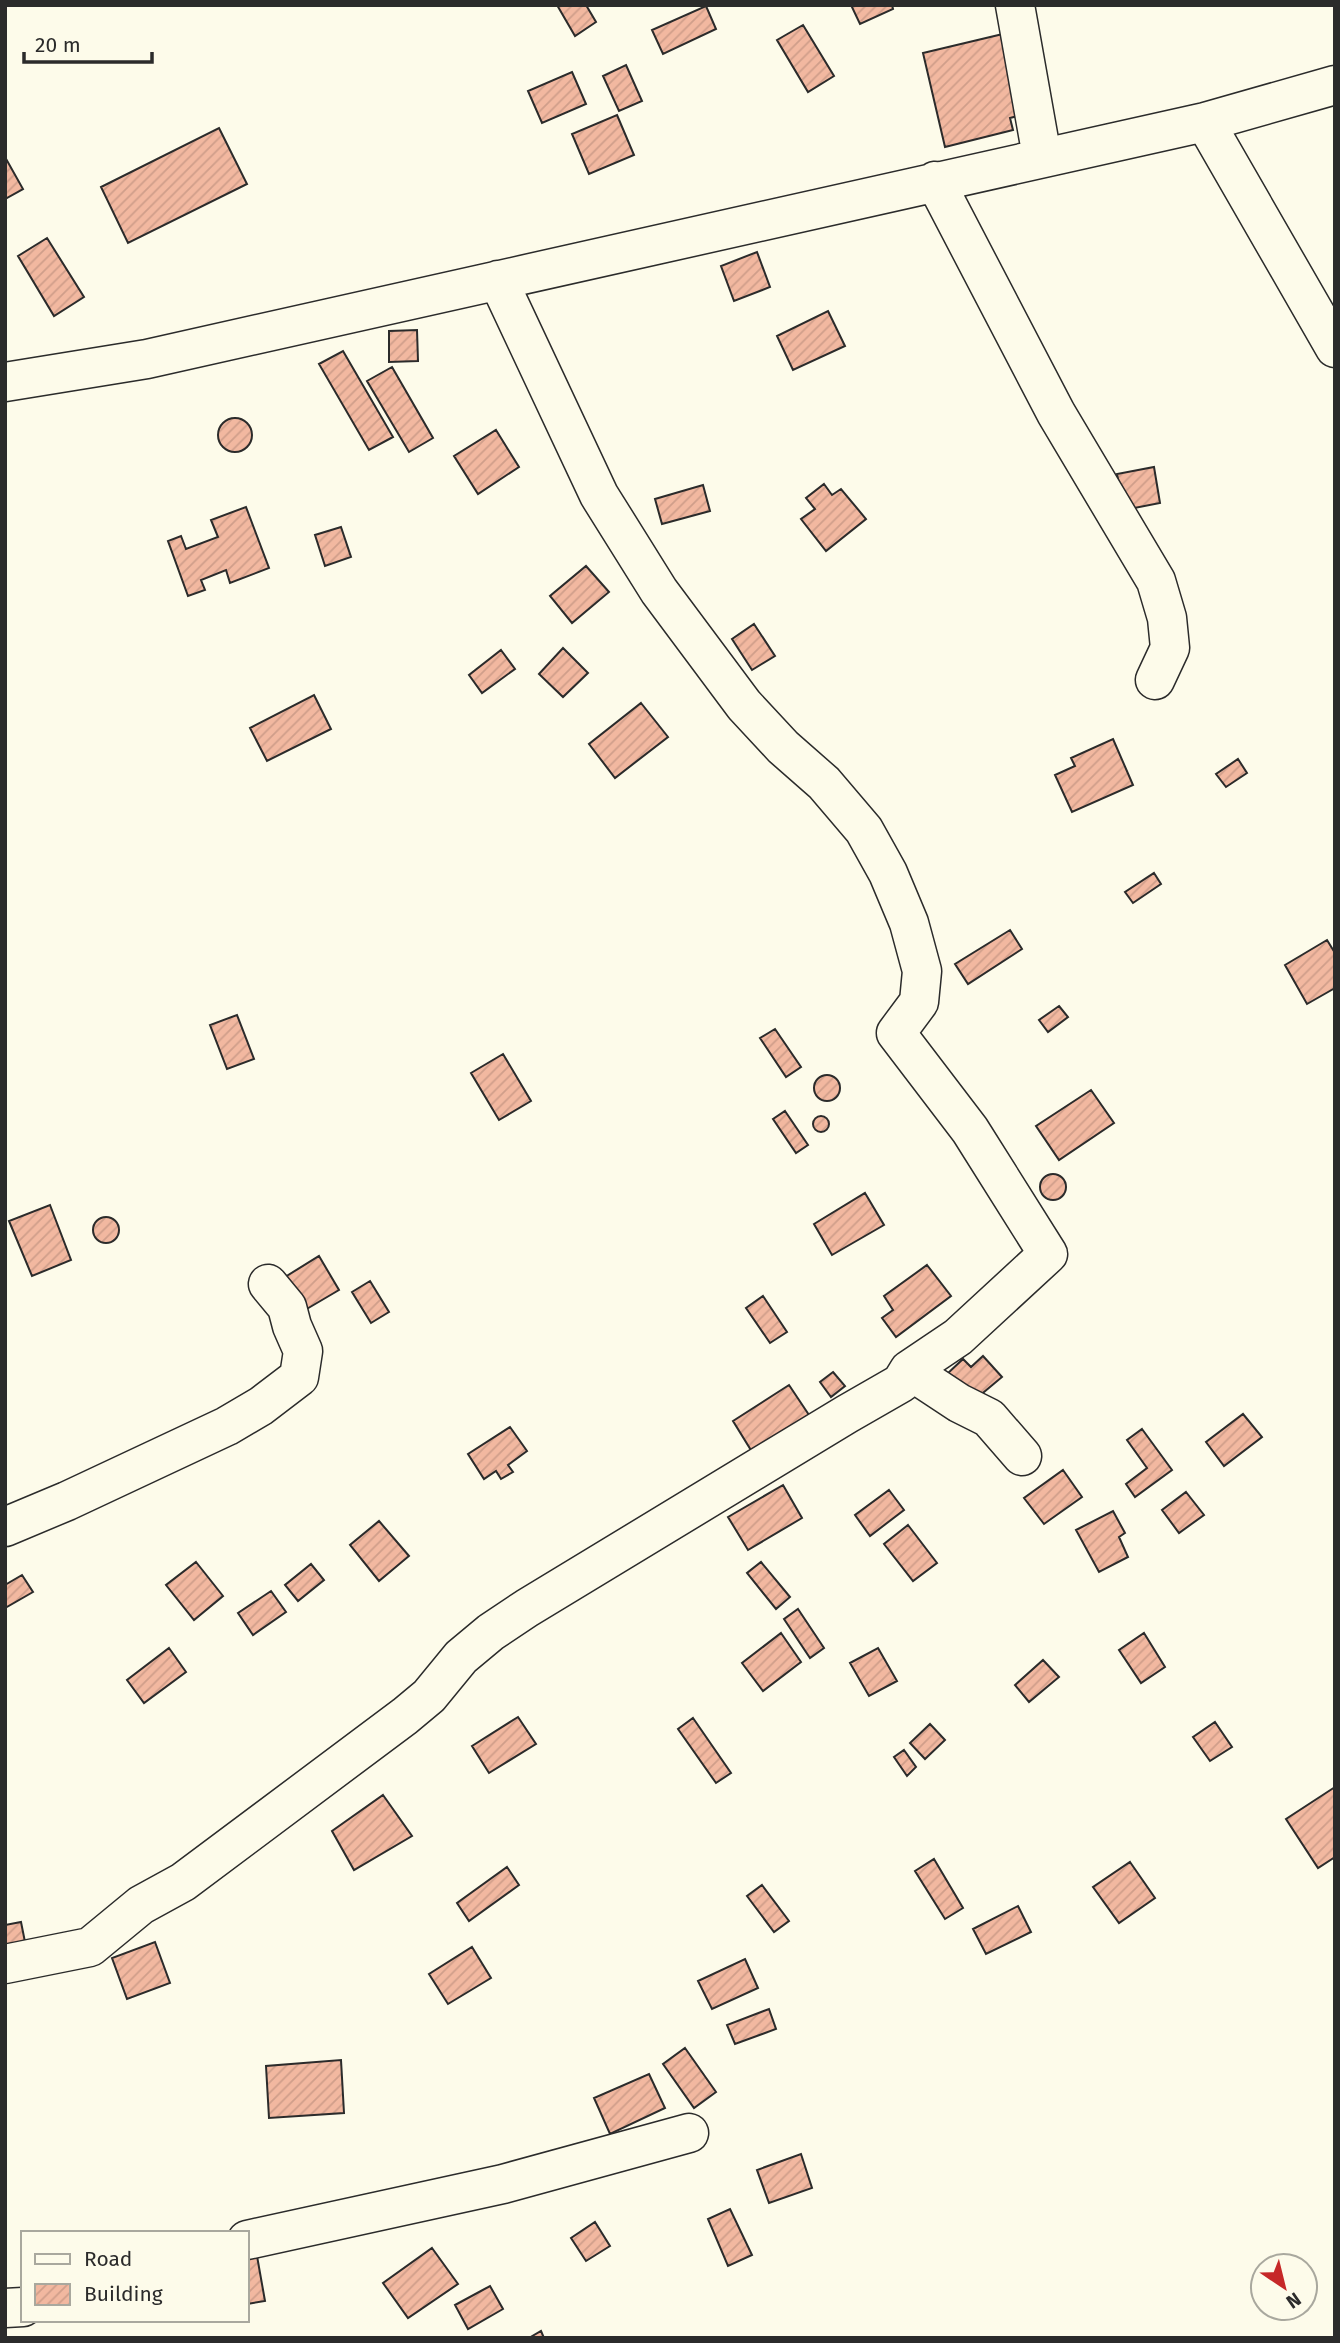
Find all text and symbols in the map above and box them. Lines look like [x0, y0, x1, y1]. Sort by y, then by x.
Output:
scale bar [24, 21, 152, 65]
text: 20 m [35, 32, 81, 58]
legend [21, 2231, 248, 2322]
text: Road [84, 2246, 132, 2272]
north arrow [1249, 2252, 1319, 2322]
text: Building [84, 2281, 163, 2307]
text: N [1282, 2287, 1305, 2314]

